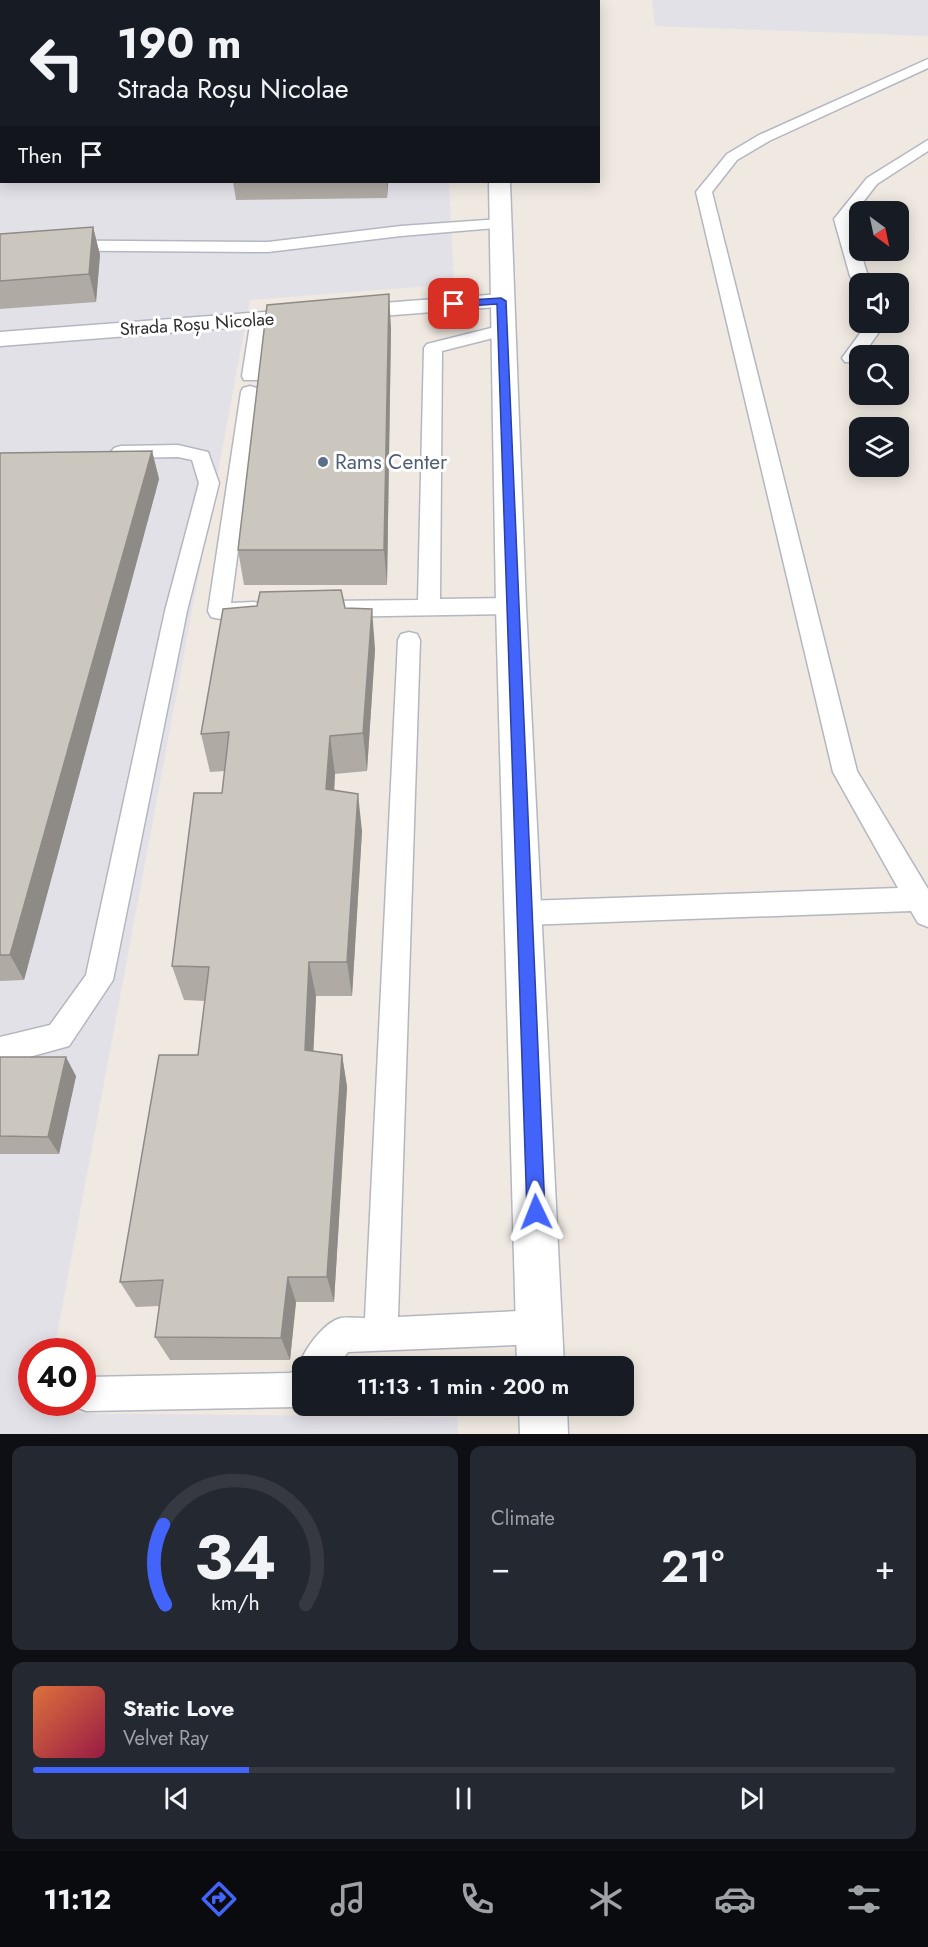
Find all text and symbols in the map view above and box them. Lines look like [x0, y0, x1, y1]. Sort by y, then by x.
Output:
text: 190 m [117, 13, 241, 74]
icon: left [18, 24, 96, 102]
text: Strada Roșu Nicolae [117, 69, 349, 108]
icon: arrive [75, 138, 108, 171]
text: Then [18, 139, 63, 171]
north arrow [849, 201, 909, 261]
map controls [849, 201, 909, 477]
button: sound [849, 273, 909, 333]
pin [428, 278, 479, 329]
icon: arrive [437, 287, 470, 320]
street label: Strada Roșu Nicolae [119, 306, 275, 342]
button: search [849, 345, 909, 405]
button: layers [849, 417, 909, 477]
place label: Rams Center [335, 447, 448, 477]
marker: Rams Center [316, 455, 330, 469]
position arrow [504, 1180, 568, 1244]
speed limit sign: 40 [18, 1338, 96, 1416]
text: 11:13 · 1 min · 200 m [357, 1370, 569, 1402]
text: Climate [491, 1504, 555, 1533]
text: 34 [194, 1512, 276, 1602]
text: 21° [661, 1534, 724, 1599]
text: − [491, 1544, 510, 1591]
text: + [875, 1544, 895, 1591]
text: km/h [211, 1587, 259, 1618]
text: Static Love [123, 1692, 234, 1724]
text: Velvet Ray [123, 1724, 209, 1753]
icon: previous [160, 1782, 193, 1815]
icon: pause [447, 1782, 480, 1815]
icon: next [735, 1782, 768, 1815]
icon: directions [198, 1878, 240, 1920]
icon: music [327, 1878, 369, 1920]
icon: phone [456, 1878, 498, 1920]
icon: climate [585, 1878, 627, 1920]
icon: car [714, 1878, 756, 1920]
icon: filters [843, 1878, 885, 1920]
text: 11:12 [43, 1880, 111, 1919]

